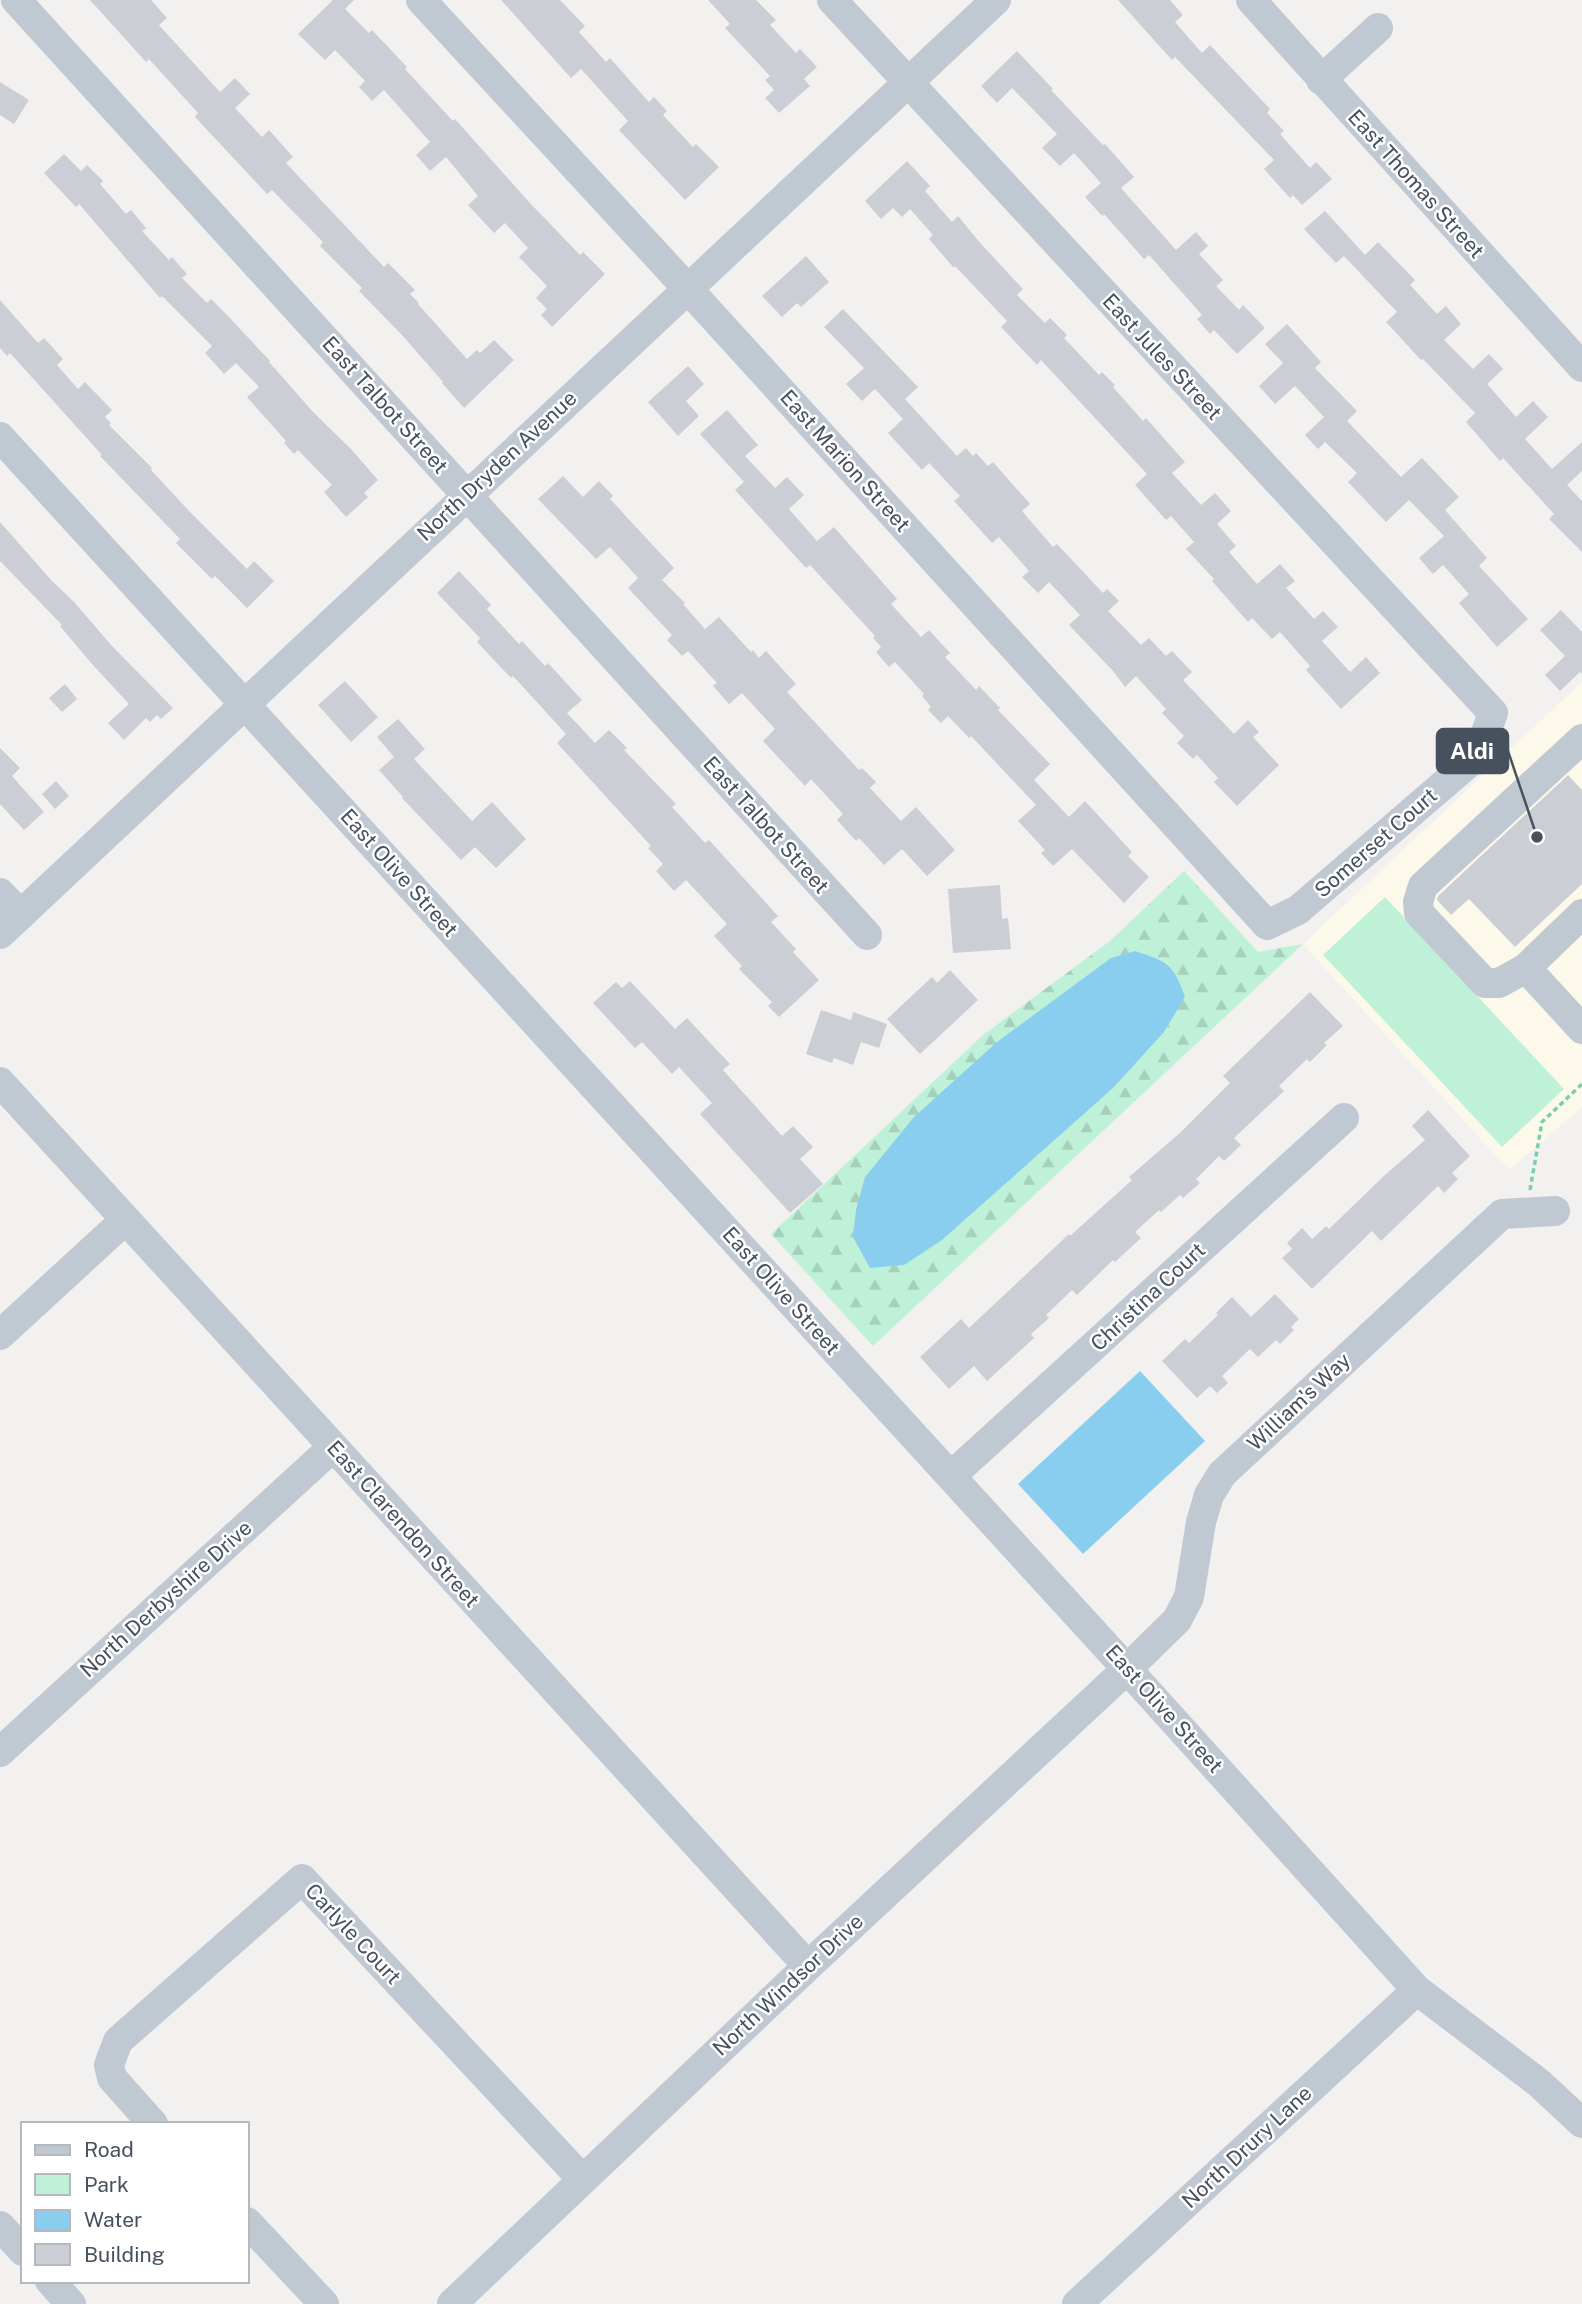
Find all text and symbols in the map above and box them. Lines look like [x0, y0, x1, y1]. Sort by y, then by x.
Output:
street label: East Thomas Street [1343, 104, 1490, 263]
street label: East Jules Street [1098, 288, 1227, 425]
street label: East Talbot Street [317, 331, 453, 478]
street label: North Dryden Avenue [412, 385, 582, 546]
street label: East Marion Street [775, 385, 916, 537]
callout: Aldi [1437, 729, 1508, 773]
text: Aldi [1450, 737, 1494, 764]
street label: East Talbot Street [698, 751, 834, 898]
street label: Somerset Court [1309, 783, 1442, 903]
street label: East Olive Street [335, 804, 463, 942]
street label: East Olive Street [717, 1222, 845, 1360]
street label: Christina Court [1085, 1237, 1210, 1356]
street label: William's Way [1242, 1348, 1355, 1456]
street label: East Clarendon Street [322, 1435, 485, 1612]
street label: North Derbyshire Drive [75, 1515, 257, 1682]
street label: East Olive Street [1100, 1640, 1228, 1778]
street label: Carlyle Court [300, 1878, 406, 1989]
street label: North Windsor Drive [707, 1909, 868, 2061]
street label: North Drury Lane [1177, 2080, 1317, 2213]
legend [21, 2122, 248, 2283]
text: Road [84, 2137, 134, 2162]
text: Park [84, 2172, 129, 2197]
text: Water [84, 2207, 142, 2232]
text: Building [84, 2242, 165, 2267]

